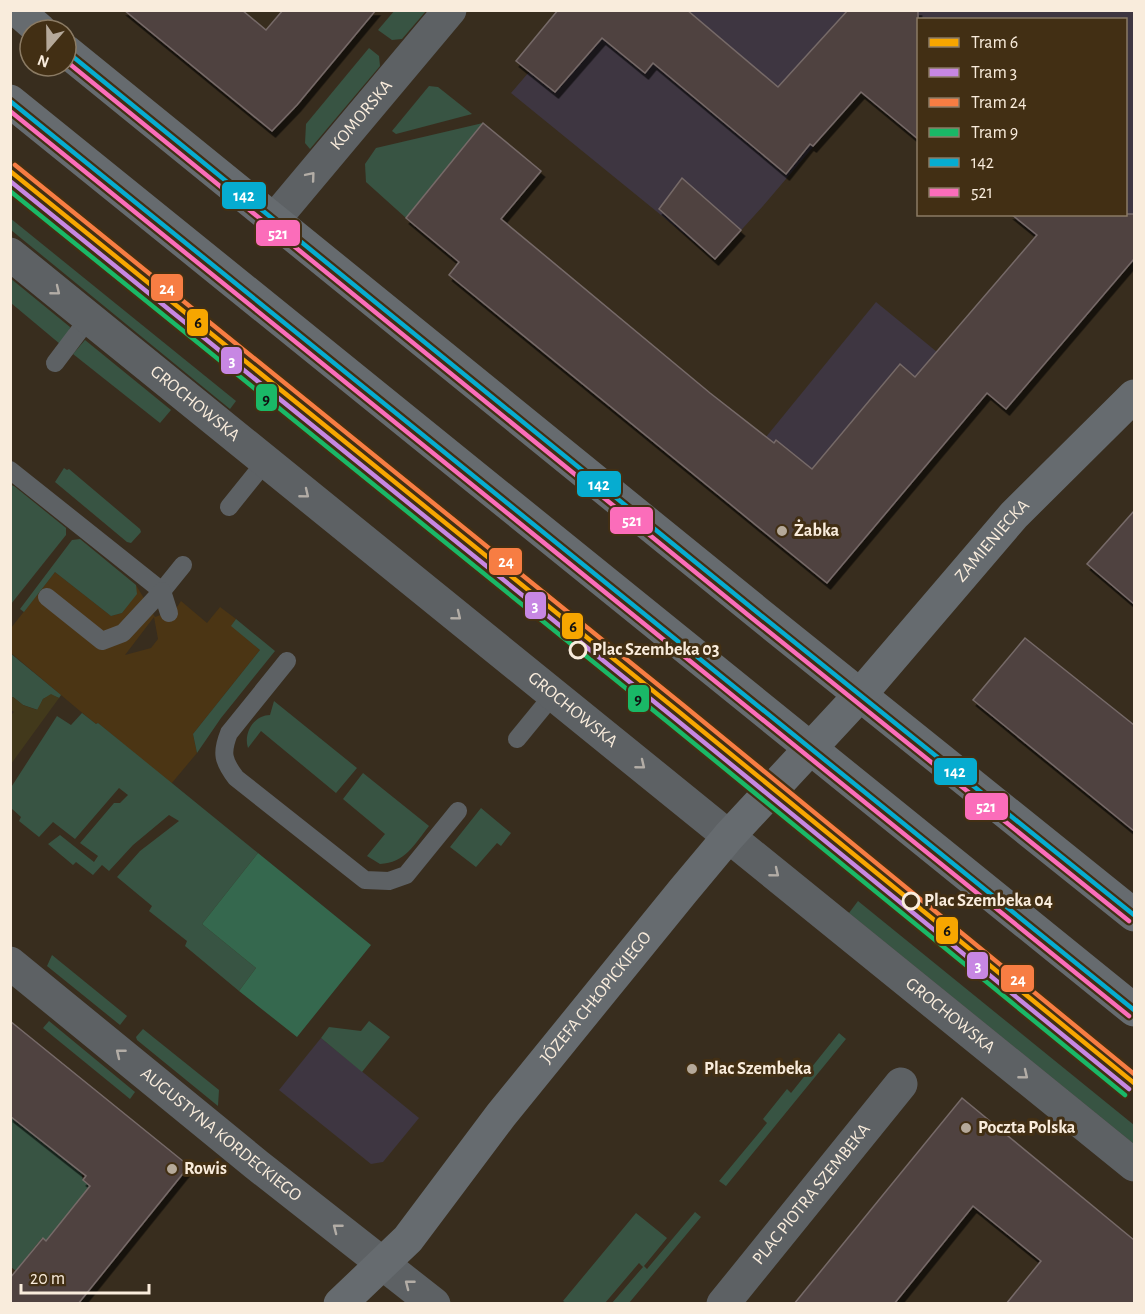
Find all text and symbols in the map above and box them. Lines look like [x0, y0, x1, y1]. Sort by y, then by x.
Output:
north arrow [18, 18, 78, 78]
legend [917, 18, 1127, 216]
text: Tram 6 [971, 34, 1018, 52]
text: N [35, 52, 51, 71]
text: Tram 3 [971, 64, 1017, 82]
street label: KOMORSKA [327, 76, 396, 154]
text: Tram 24 [971, 94, 1027, 112]
text: Tram 9 [971, 124, 1018, 142]
text: 142 [971, 154, 994, 172]
one-way arrow [304, 172, 315, 183]
line badge: 142 [221, 181, 267, 210]
text: 521 [971, 184, 993, 202]
text: 142 [233, 188, 255, 204]
line badge: 521 [255, 219, 301, 247]
text: 521 [268, 226, 288, 242]
line badge: 24 [150, 273, 184, 302]
text: 24 [159, 281, 175, 297]
one-way arrow [49, 284, 60, 295]
line badge: 6 [186, 308, 209, 337]
text: 6 [194, 315, 202, 331]
line badge: 3 [220, 346, 243, 375]
text: 3 [229, 353, 236, 369]
street label: GROCHOWSKA [147, 363, 243, 446]
line badge: 9 [255, 383, 278, 412]
text: 9 [262, 391, 270, 407]
line badge: 142 [576, 470, 622, 498]
text: 142 [588, 477, 610, 493]
one-way arrow [298, 486, 309, 497]
street label: ZAMIENIECKA [952, 496, 1033, 586]
line badge: 521 [609, 506, 654, 535]
text: 521 [622, 513, 642, 529]
place label: Żabka [794, 519, 840, 540]
marker: Żabka [775, 524, 789, 538]
line badge: 24 [488, 547, 523, 576]
text: 24 [498, 554, 514, 570]
line badge: 3 [524, 591, 547, 620]
text: 3 [532, 598, 539, 614]
one-way arrow [450, 609, 461, 620]
line badge: 6 [561, 612, 584, 640]
text: 6 [569, 619, 577, 635]
marker: Plac Szembeka 03 [569, 641, 587, 659]
place label: Plac Szembeka 03 [592, 641, 720, 659]
street label: GROCHOWSKA [524, 669, 621, 752]
line badge: 9 [627, 684, 650, 713]
text: 9 [634, 691, 642, 707]
line badge: 142 [933, 757, 978, 786]
one-way arrow [634, 758, 645, 769]
text: 142 [944, 764, 966, 780]
line badge: 521 [964, 792, 1009, 821]
text: 521 [976, 799, 996, 815]
one-way arrow [768, 865, 779, 876]
marker: Plac Szembeka 04 [902, 892, 920, 910]
place label: Plac Szembeka 04 [924, 892, 1053, 910]
line badge: 6 [935, 916, 959, 945]
text: 6 [943, 923, 951, 939]
street label: JÓZEFA CHŁOPICKIEGO [537, 928, 655, 1067]
line badge: 3 [966, 951, 989, 980]
text: 3 [975, 958, 982, 974]
line badge: 24 [1000, 964, 1035, 993]
text: 24 [1010, 972, 1026, 988]
street label: GROCHOWSKA [902, 975, 999, 1058]
one-way arrow [115, 1050, 126, 1061]
place label: Plac Szembeka [704, 1060, 812, 1078]
marker: Plac Szembeka [685, 1062, 699, 1076]
street label: AUGUSTYNA KORDECKIEGO [137, 1064, 305, 1205]
one-way arrow [1017, 1068, 1028, 1079]
place label: Poczta Polska [978, 1119, 1076, 1137]
street label: PLAC PIOTRA SZEMBEKA [749, 1120, 874, 1268]
marker: Poczta Polska [959, 1121, 973, 1135]
place label: Rowis [184, 1160, 227, 1178]
marker: Rowis [165, 1162, 179, 1176]
one-way arrow [333, 1225, 344, 1236]
scale bar [21, 1257, 148, 1295]
text: 20 m [30, 1270, 65, 1288]
one-way arrow [405, 1280, 416, 1291]

